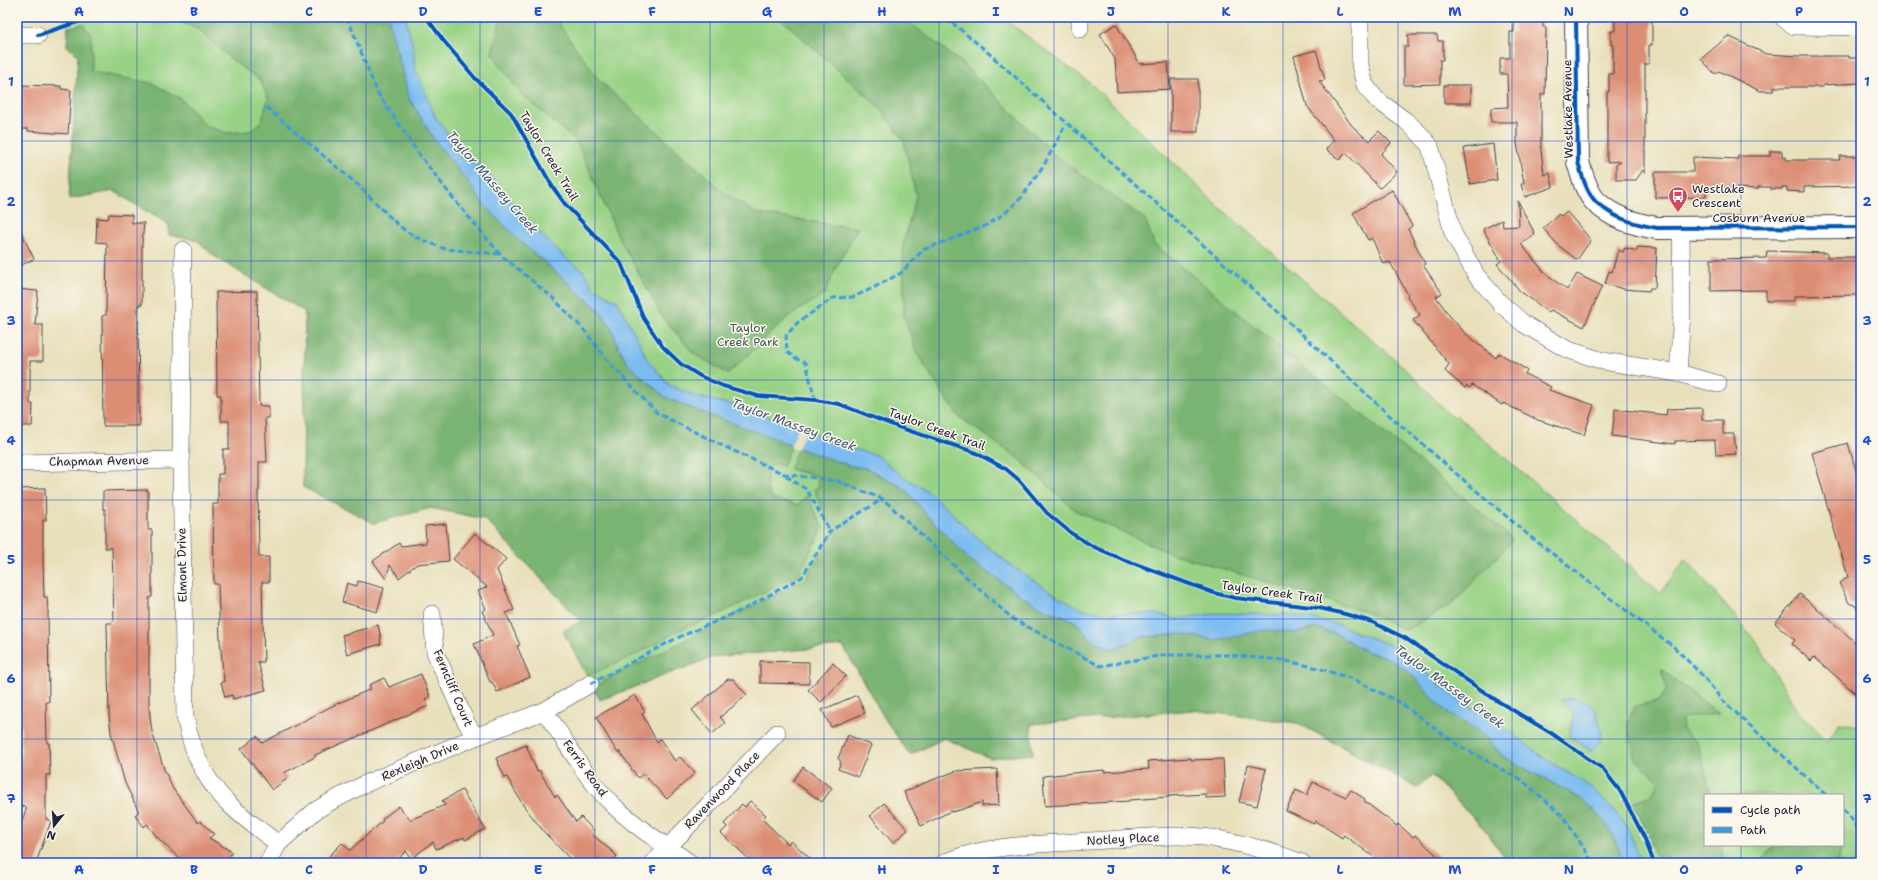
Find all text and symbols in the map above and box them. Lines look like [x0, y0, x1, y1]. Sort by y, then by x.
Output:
text: A [74, 3, 84, 20]
text: B [190, 3, 198, 20]
text: C [305, 3, 313, 20]
text: D [418, 3, 428, 20]
text: E [534, 3, 543, 20]
text: F [648, 3, 656, 20]
text: G [762, 3, 773, 20]
text: H [877, 3, 887, 20]
text: I [992, 3, 1000, 20]
text: J [1107, 3, 1115, 20]
text: K [1222, 3, 1231, 20]
text: L [1336, 3, 1344, 20]
text: M [1448, 3, 1462, 20]
text: N [1564, 3, 1574, 20]
text: O [1679, 3, 1689, 20]
text: P [1795, 3, 1803, 20]
street label: Westlake Avenue [1559, 59, 1577, 159]
text: 1 [8, 73, 14, 90]
text: 1 [1864, 73, 1870, 90]
street label: Taylor Creek Trail [516, 108, 582, 204]
water label: Taylor Massey Creek [443, 127, 543, 238]
place label: Westlake Crescent [1692, 181, 1745, 211]
bus stop icon: Westlake Crescent [1667, 185, 1689, 213]
text: 2 [6, 193, 16, 210]
text: 2 [1862, 193, 1872, 210]
street label: Cosburn Avenue [1713, 210, 1806, 226]
text: 3 [6, 312, 16, 329]
text: 3 [1862, 312, 1872, 329]
park label: Taylor Creek Park [717, 320, 779, 350]
water label: Taylor Massey Creek [729, 394, 859, 455]
street label: Taylor Creek Trail [886, 404, 988, 454]
text: 4 [6, 432, 16, 449]
text: 4 [1862, 432, 1872, 449]
street label: Chapman Avenue [49, 452, 149, 470]
street label: Elmont Drive [173, 527, 191, 602]
text: 5 [7, 551, 15, 568]
text: 5 [1863, 551, 1871, 568]
street label: Taylor Creek Trail [1220, 577, 1324, 607]
water label: Taylor Massey Creek [1391, 641, 1508, 732]
street label: Ferncliff Court [429, 647, 477, 729]
text: 6 [6, 670, 16, 687]
text: 6 [1862, 670, 1872, 687]
street label: Ferris Road [559, 736, 611, 800]
street label: Rexleigh Drive [379, 737, 461, 785]
street label: Ravenwood Place [681, 747, 763, 832]
text: 7 [6, 790, 16, 807]
text: 7 [1862, 790, 1872, 807]
legend [1704, 794, 1844, 846]
text: Cycle path [1740, 802, 1801, 818]
north arrow [34, 806, 74, 846]
text: Path [1740, 822, 1766, 838]
text: N [45, 827, 58, 844]
street label: Notley Place [1086, 829, 1160, 849]
text: A [74, 861, 84, 878]
text: B [190, 861, 198, 878]
text: C [305, 861, 313, 878]
text: D [418, 861, 428, 878]
text: E [534, 861, 543, 878]
text: F [648, 861, 656, 878]
text: G [762, 861, 773, 878]
text: H [877, 861, 887, 878]
text: I [992, 861, 1000, 878]
text: J [1107, 861, 1115, 878]
text: K [1222, 861, 1231, 878]
text: L [1336, 861, 1344, 878]
text: M [1448, 861, 1462, 878]
text: N [1564, 861, 1574, 878]
text: O [1679, 861, 1689, 878]
text: P [1795, 861, 1803, 878]

